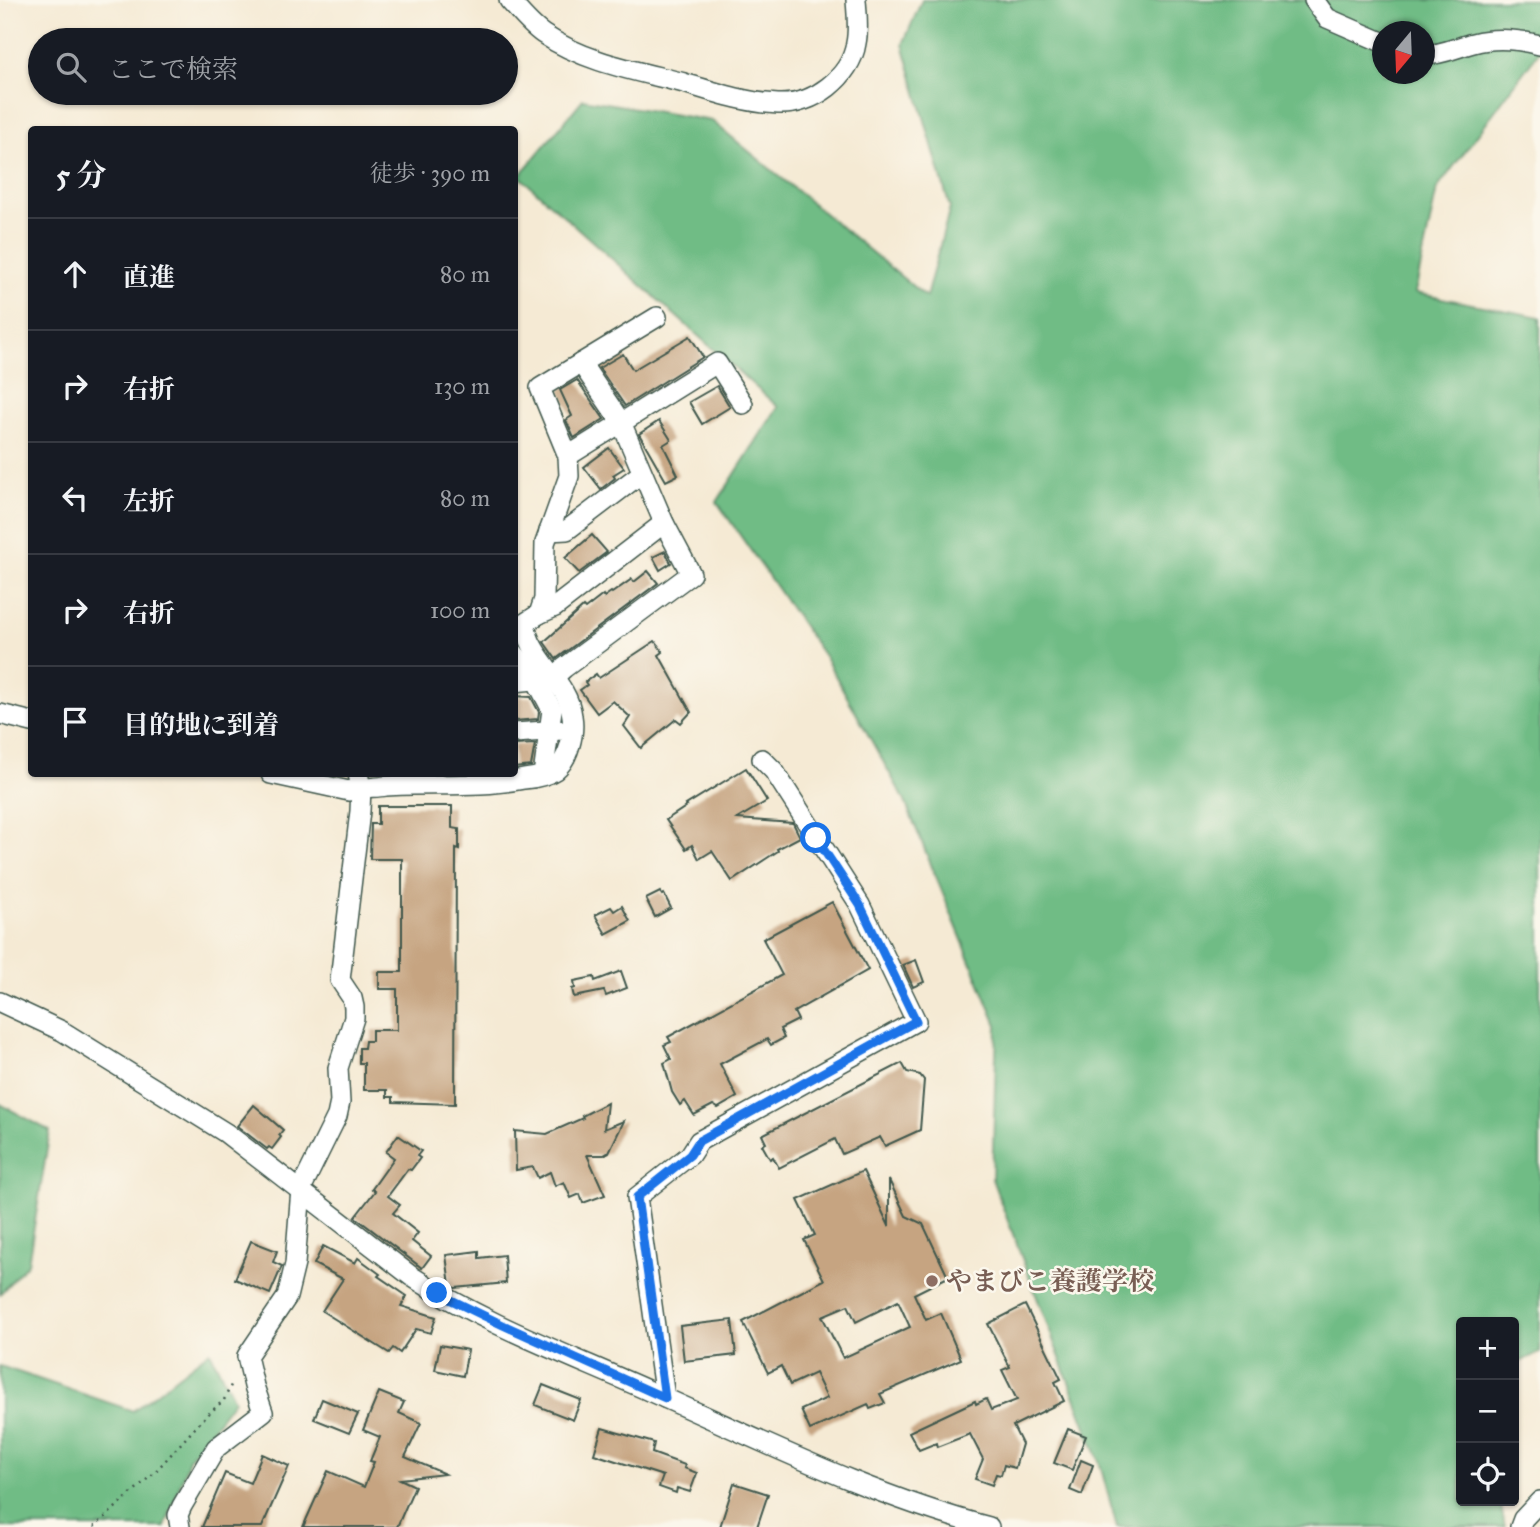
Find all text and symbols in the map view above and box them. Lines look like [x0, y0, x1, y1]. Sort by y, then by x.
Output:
north arrow [1372, 21, 1435, 84]
search box [28, 28, 518, 105]
icon: search [52, 48, 90, 86]
text: ここで検索 [108, 53, 238, 85]
text: 5 分 [56, 157, 106, 193]
text: 徒歩 · 390 m [370, 159, 490, 187]
icon: ahead [56, 255, 94, 293]
text: 80 m [440, 260, 490, 288]
text: 直進 [123, 261, 175, 293]
icon: right [56, 367, 94, 405]
text: 130 m [434, 372, 490, 400]
text: 右折 [123, 373, 175, 405]
icon: left [56, 479, 94, 517]
text: 80 m [440, 484, 490, 512]
text: 左折 [123, 485, 175, 517]
icon: right [56, 591, 94, 629]
text: 100 m [430, 596, 490, 624]
text: 右折 [123, 597, 175, 629]
icon: arrive [56, 703, 94, 741]
text: 目的地に到着 [123, 709, 279, 741]
route start [800, 822, 831, 853]
place label: やまびこ養護学校 [946, 1265, 1154, 1297]
marker: やまびこ養護学校 [924, 1273, 940, 1289]
route end [421, 1277, 452, 1308]
map controls [1456, 1317, 1519, 1506]
button: + [1456, 1317, 1519, 1380]
button: − [1456, 1380, 1519, 1443]
button: locate [1456, 1443, 1519, 1506]

